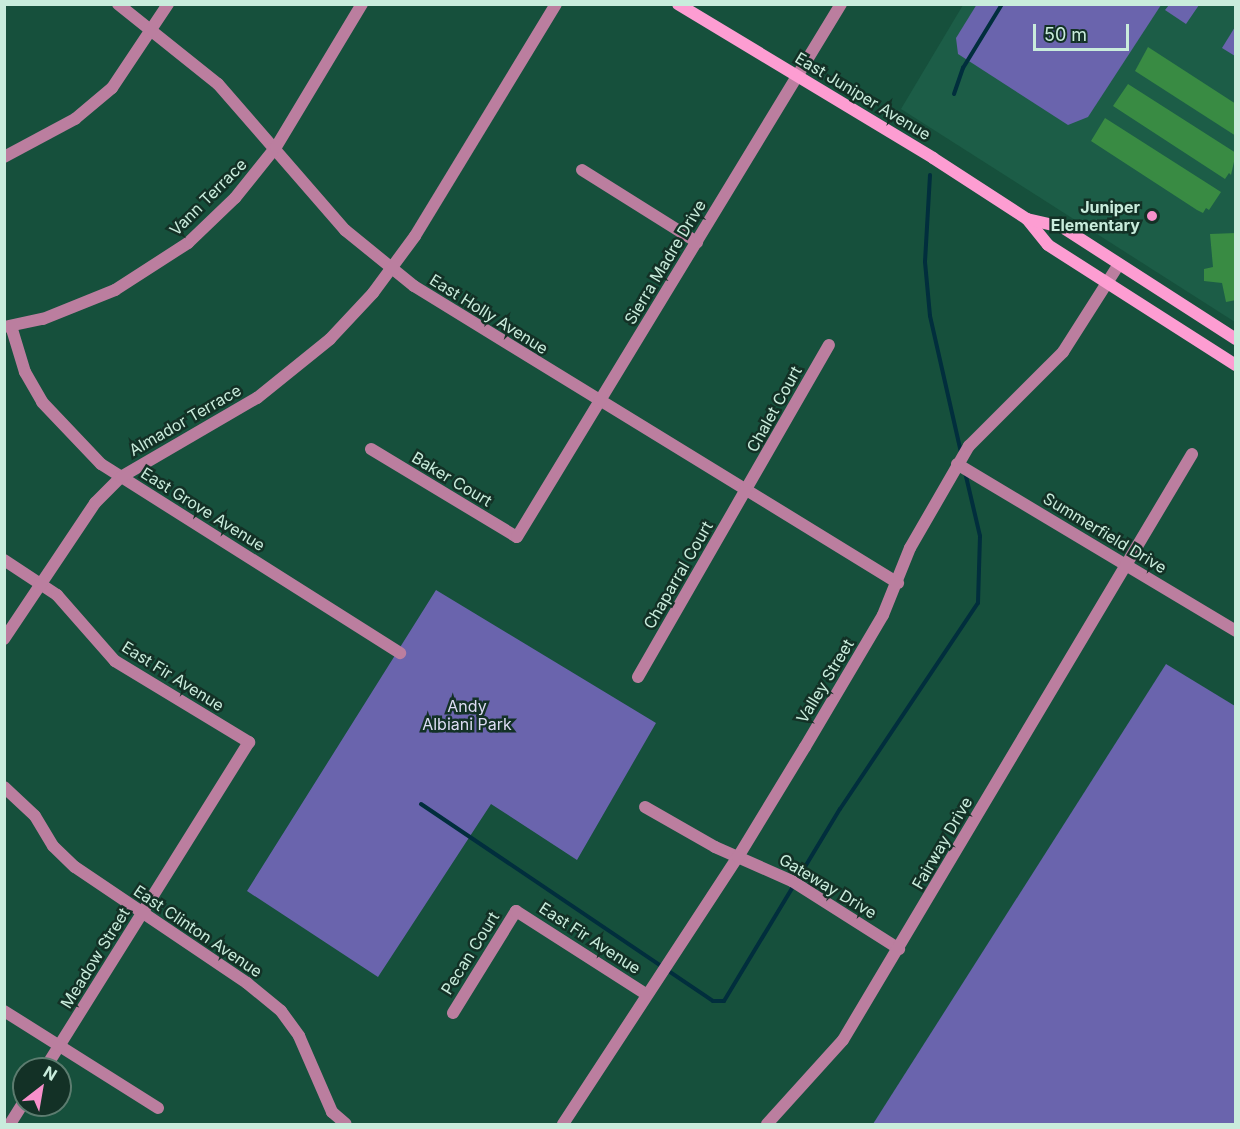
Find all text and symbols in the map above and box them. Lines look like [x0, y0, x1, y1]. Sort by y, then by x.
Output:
scale bar [1036, 12, 1132, 50]
text: 50 m [1044, 24, 1087, 45]
street label: East Juniper Avenue [792, 48, 934, 144]
street label: Vann Terrace [166, 155, 250, 239]
street label: Sierra Madre Drive [620, 196, 710, 328]
place label: Juniper Elementary [1051, 197, 1140, 235]
marker: Juniper Elementary [1145, 209, 1159, 223]
street label: East Holly Avenue [426, 270, 552, 358]
street label: Chalet Court [742, 363, 806, 455]
street label: Almador Terrace [126, 380, 244, 460]
street label: Baker Court [408, 448, 496, 510]
street label: East Grove Avenue [138, 463, 268, 555]
street label: Summerfield Drive [1040, 489, 1170, 577]
street label: Chaparral Court [639, 518, 717, 632]
street label: Valley Street [792, 636, 858, 726]
street label: East Fir Avenue [118, 637, 228, 715]
park label: Andy Albiani Park [422, 696, 512, 734]
street label: Fairway Drive [908, 794, 976, 892]
street label: Gateway Drive [776, 849, 880, 923]
street label: East Clinton Avenue [130, 881, 266, 981]
street label: East Fir Avenue [536, 898, 644, 978]
street label: Meadow Street [56, 904, 134, 1012]
street label: Pecan Court [437, 908, 503, 998]
north arrow [12, 1057, 72, 1117]
text: N [40, 1062, 61, 1085]

